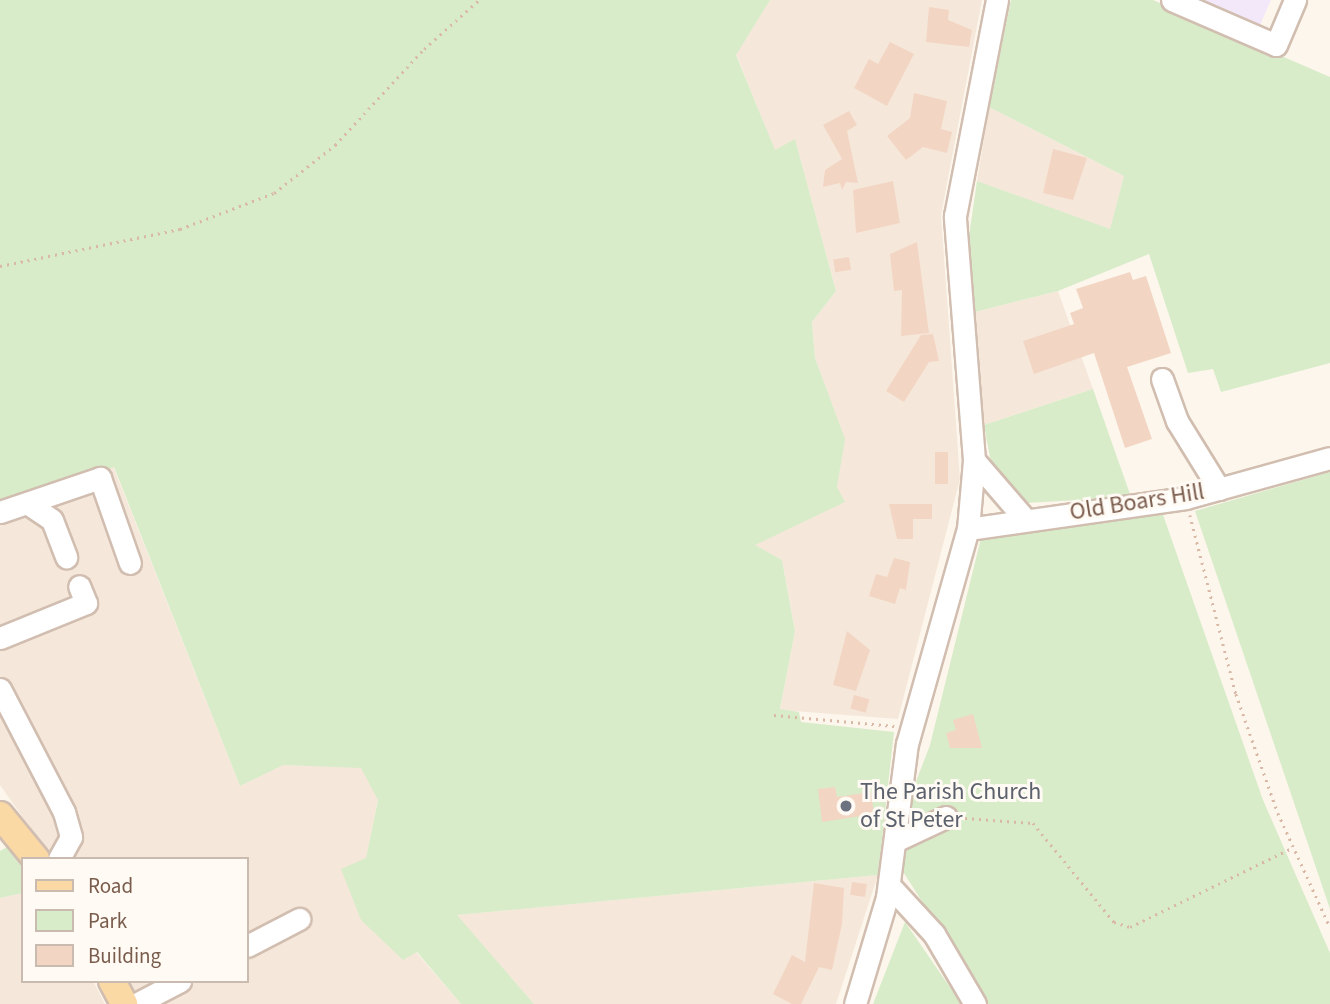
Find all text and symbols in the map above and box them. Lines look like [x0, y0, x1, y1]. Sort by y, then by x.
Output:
street label: Old Boars Hill [1068, 477, 1206, 527]
place label: The Parish Church of St Peter [860, 778, 1041, 834]
marker: The Parish Church of St Peter [838, 798, 854, 814]
legend [21, 857, 248, 983]
text: Road [88, 871, 133, 901]
text: Park [88, 906, 127, 936]
text: Building [88, 941, 161, 971]

